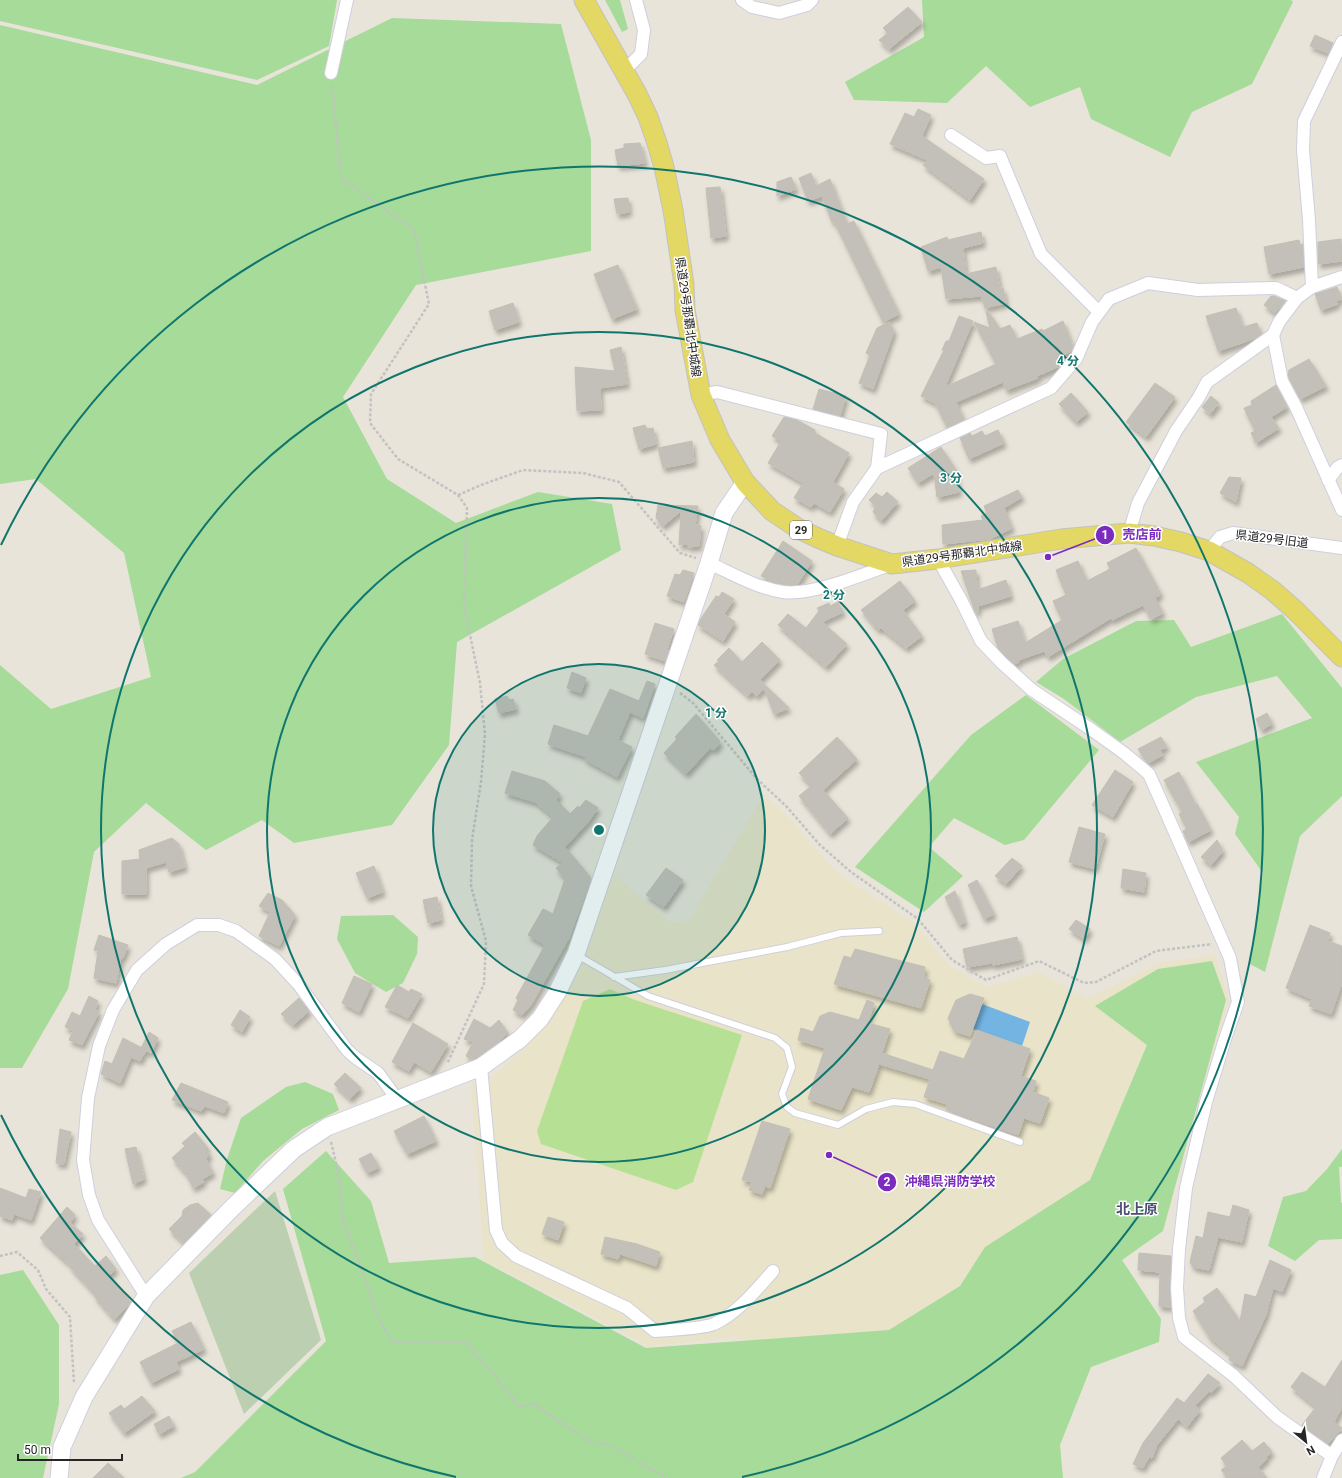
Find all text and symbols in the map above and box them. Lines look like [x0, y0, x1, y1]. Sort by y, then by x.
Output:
street label: 県道29号那覇北中城線 [673, 256, 703, 378]
text: 4 分 [1057, 354, 1079, 368]
text: 3 分 [940, 471, 962, 485]
road number: 29 [790, 521, 812, 539]
callout: 売店前 [1095, 522, 1170, 547]
text: 売店前 [1122, 527, 1162, 542]
text: 1 [1102, 528, 1108, 542]
street label: 県道29号旧道 [1235, 528, 1309, 550]
street label: 県道29号那覇北中城線 [901, 539, 1023, 569]
text: 2 分 [823, 588, 845, 602]
text: 1 分 [705, 706, 727, 720]
centre of rings [592, 823, 606, 837]
callout: 沖縄県消防学校 [877, 1169, 1004, 1194]
text: 沖縄県消防学校 [904, 1174, 996, 1189]
text: 2 [884, 1175, 891, 1189]
district label: 北上原 [1116, 1201, 1158, 1217]
north arrow [1286, 1422, 1326, 1462]
scale bar [18, 1436, 122, 1462]
text: 50 m [24, 1443, 51, 1457]
text: N [1304, 1443, 1317, 1458]

